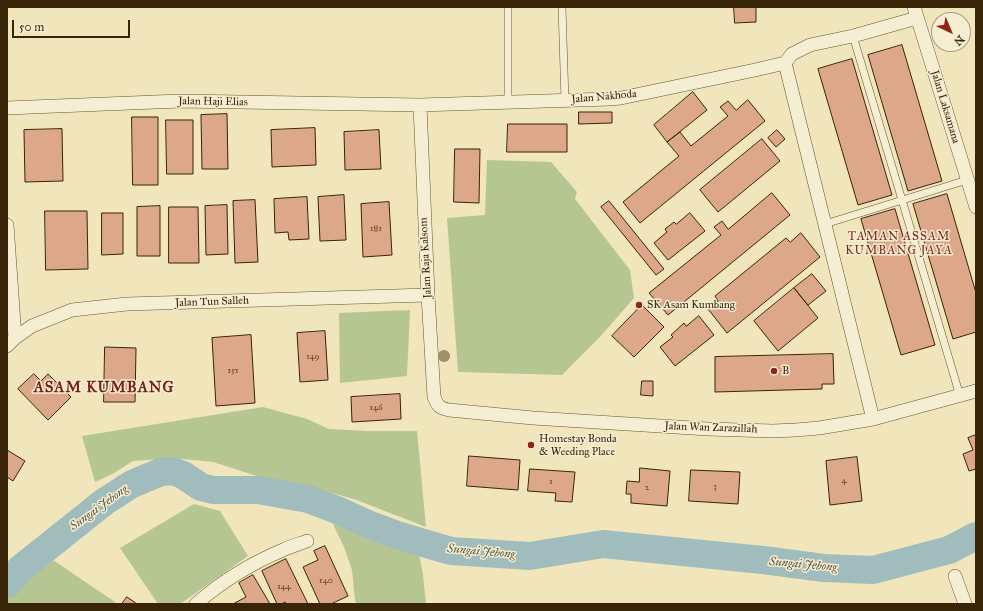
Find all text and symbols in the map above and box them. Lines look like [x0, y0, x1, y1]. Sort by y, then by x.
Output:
scale bar [14, 12, 132, 38]
north arrow [931, 12, 971, 52]
text: 50 m [19, 20, 44, 34]
text: N [951, 32, 967, 48]
street label: Jalan Laksamana [928, 69, 962, 145]
street label: Jalan Nakhoda [571, 88, 637, 106]
street label: Jalan Haji Elias [178, 95, 248, 109]
street label: Jalan Raja Kalsom [417, 217, 435, 299]
house number: 181 [370, 224, 382, 234]
district label: TAMAN ASSAM KUMBANG JAYA [845, 230, 953, 258]
street label: Jalan Tun Salleh [175, 294, 249, 310]
place label: SK Asam Kumbang [647, 298, 735, 312]
marker: SK Asam Kumbang [634, 300, 644, 310]
house number: 149 [306, 352, 320, 362]
place label: B [782, 364, 789, 378]
house number: 151 [227, 366, 239, 376]
marker: B [769, 366, 779, 376]
district label: ASAM KUMBANG [34, 379, 174, 397]
house number: 146 [369, 403, 383, 413]
street label: Jalan Wan Zarazillah [664, 420, 758, 436]
place label: Homestay Bonda & Weeding Place [539, 432, 617, 458]
marker: Homestay Bonda & Weeding Place [526, 440, 536, 450]
house number: 4 [841, 476, 847, 486]
house number: 1 [549, 477, 553, 487]
water label: Sungai Jebong [67, 482, 131, 534]
house number: 3 [713, 482, 717, 492]
house number: 2 [645, 483, 649, 493]
water label: Sungai Jebong [446, 542, 516, 562]
water label: Sungai Jebong [768, 555, 838, 575]
house number: 140 [319, 576, 333, 586]
house number: 144 [277, 582, 291, 592]

